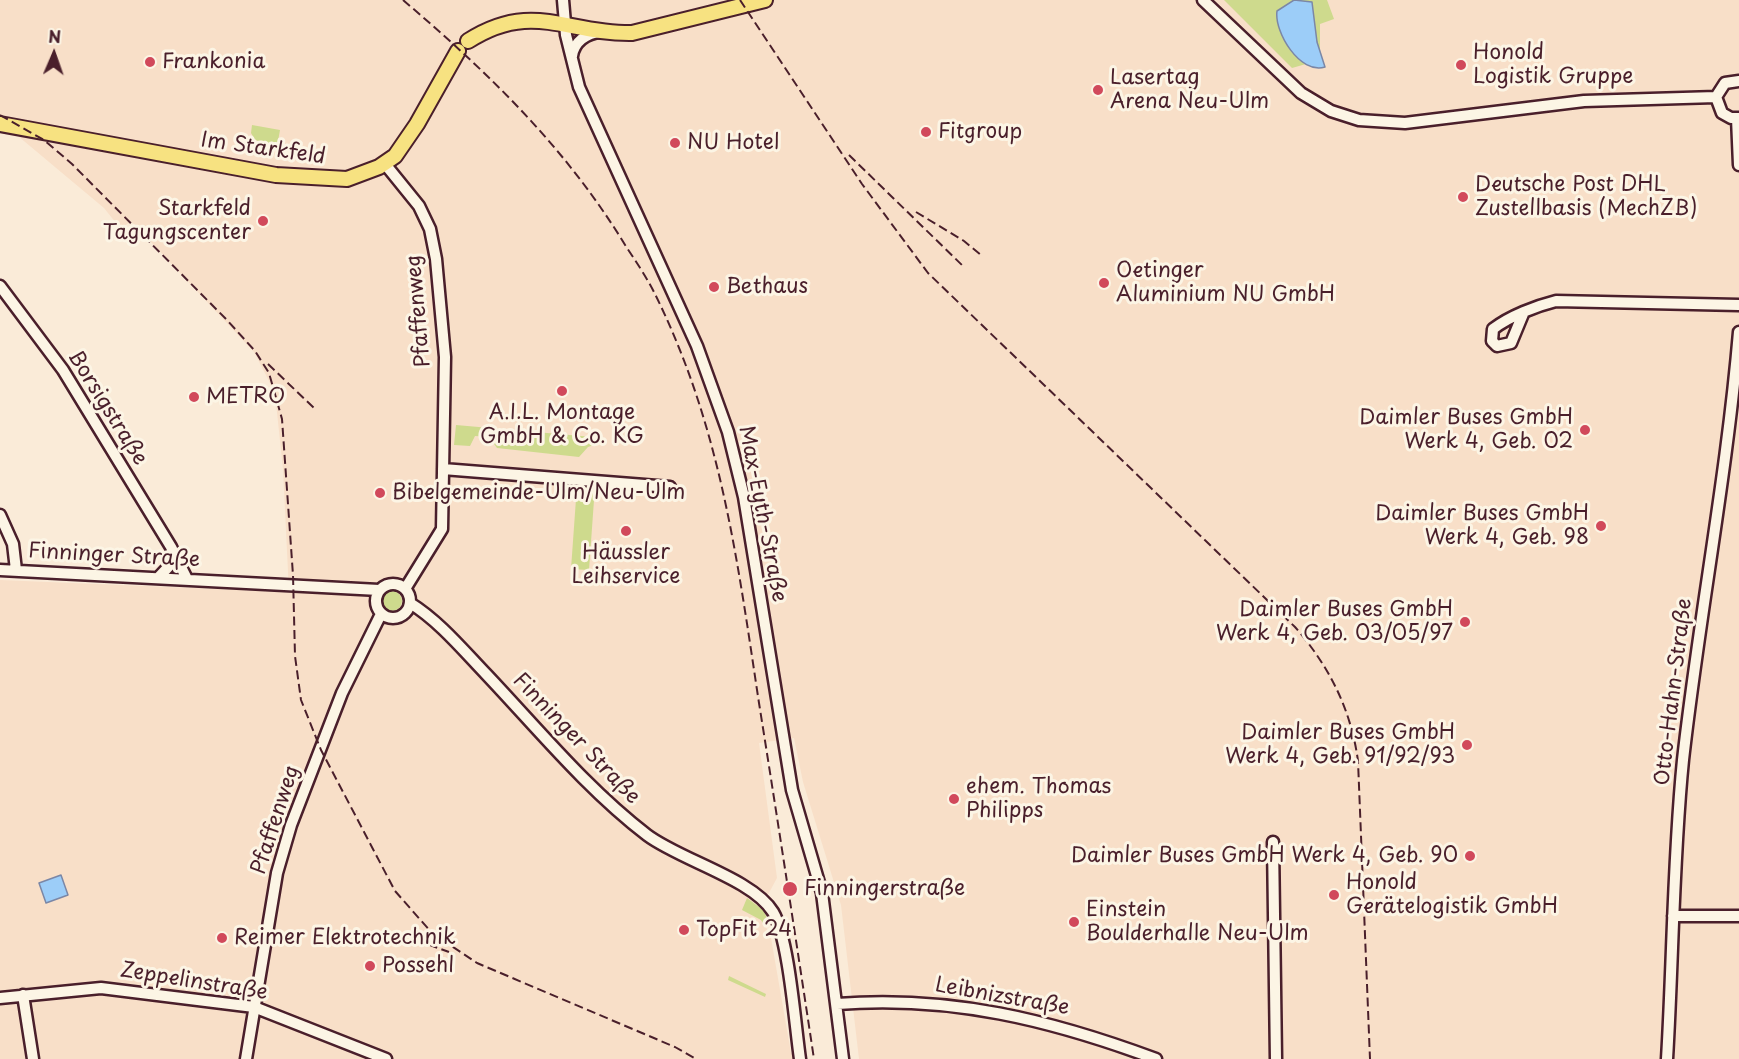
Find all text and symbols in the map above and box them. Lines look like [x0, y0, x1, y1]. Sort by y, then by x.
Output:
north arrow [24, 24, 84, 84]
text: N [48, 24, 61, 48]
place label: Honold Logistik Gruppe [1473, 40, 1633, 90]
place label: Frankonia [162, 49, 265, 75]
marker: Frankonia [143, 55, 157, 69]
marker: Honold Logistik Gruppe [1454, 58, 1468, 72]
place label: Lasertag Arena Neu-Ulm [1110, 65, 1269, 115]
marker: Lasertag Arena Neu-Ulm [1091, 83, 1105, 97]
place label: Fitgroup [938, 119, 1022, 145]
marker: Fitgroup [919, 125, 933, 139]
street label: Im Starkfeld [199, 128, 327, 170]
place label: NU Hotel [687, 130, 780, 156]
marker: NU Hotel [668, 136, 682, 150]
place label: Deutsche Post DHL Zustellbasis (MechZB) [1475, 172, 1697, 222]
marker: Deutsche Post DHL Zustellbasis (MechZB) [1456, 190, 1470, 204]
place label: Starkfeld Tagungscenter [103, 196, 251, 246]
marker: Starkfeld Tagungscenter [256, 214, 270, 228]
street label: Pfaffenweg [402, 254, 436, 368]
place label: Oetinger Aluminium NU GmbH [1116, 258, 1335, 308]
place label: Bethaus [726, 274, 808, 300]
marker: Oetinger Aluminium NU GmbH [1097, 276, 1111, 290]
marker: Bethaus [707, 280, 721, 294]
street label: Borsigstraße [62, 346, 152, 470]
place label: METRO [206, 384, 285, 410]
marker: A.I.L. Montage GmbH & Co. KG [555, 384, 569, 398]
marker: METRO [187, 390, 201, 404]
place label: A.I.L. Montage GmbH & Co. KG [480, 400, 644, 450]
place label: Daimler Buses GmbH Werk 4, Geb. 02 [1359, 405, 1573, 455]
marker: Daimler Buses GmbH Werk 4, Geb. 02 [1578, 423, 1592, 437]
street label: Max-Eyth-Straße [733, 424, 791, 604]
place label: Bibelgemeinde-Ulm/Neu-Ulm [392, 480, 685, 506]
marker: Bibelgemeinde-Ulm/Neu-Ulm [373, 486, 387, 500]
place label: Daimler Buses GmbH Werk 4, Geb. 98 [1375, 501, 1589, 551]
marker: Daimler Buses GmbH Werk 4, Geb. 98 [1594, 519, 1608, 533]
marker: Häussler Leihservice [619, 524, 633, 538]
street label: Finninger Straße [27, 539, 201, 573]
place label: Häussler Leihservice [572, 540, 680, 590]
place label: Daimler Buses GmbH Werk 4, Geb. 03/05/97 [1216, 597, 1453, 647]
street label: Otto-Hahn-Straße [1650, 597, 1698, 787]
marker: Daimler Buses GmbH Werk 4, Geb. 03/05/97 [1458, 615, 1472, 629]
street label: Finninger Straße [507, 668, 645, 810]
place label: Daimler Buses GmbH Werk 4, Geb. 91/92/93 [1225, 720, 1455, 770]
marker: Daimler Buses GmbH Werk 4, Geb. 91/92/93 [1460, 738, 1474, 752]
street label: Pfaffenweg [247, 762, 305, 878]
place label: ehem. Thomas Philipps [966, 774, 1111, 824]
marker: ehem. Thomas Philipps [947, 792, 961, 806]
place label: Daimler Buses GmbH Werk 4, Geb. 90 [1071, 843, 1458, 869]
marker: Daimler Buses GmbH Werk 4, Geb. 90 [1463, 849, 1477, 863]
place label: Honold Gerätelogistik GmbH [1346, 870, 1558, 920]
place label: Finningerstraße [804, 876, 965, 902]
marker: Finningerstraße [781, 880, 799, 898]
marker: Honold Gerätelogistik GmbH [1327, 888, 1341, 902]
place label: Einstein Boulderhalle Neu-Ulm [1086, 897, 1309, 947]
marker: Einstein Boulderhalle Neu-Ulm [1067, 915, 1081, 929]
place label: TopFit 24 [696, 917, 792, 943]
marker: TopFit 24 [677, 923, 691, 937]
place label: Reimer Elektrotechnik [234, 925, 456, 951]
marker: Reimer Elektrotechnik [215, 931, 229, 945]
place label: Possehl [382, 953, 454, 979]
street label: Zeppelinstraße [119, 958, 269, 1006]
marker: Possehl [363, 959, 377, 973]
street label: Leibnizstraße [933, 973, 1071, 1021]

